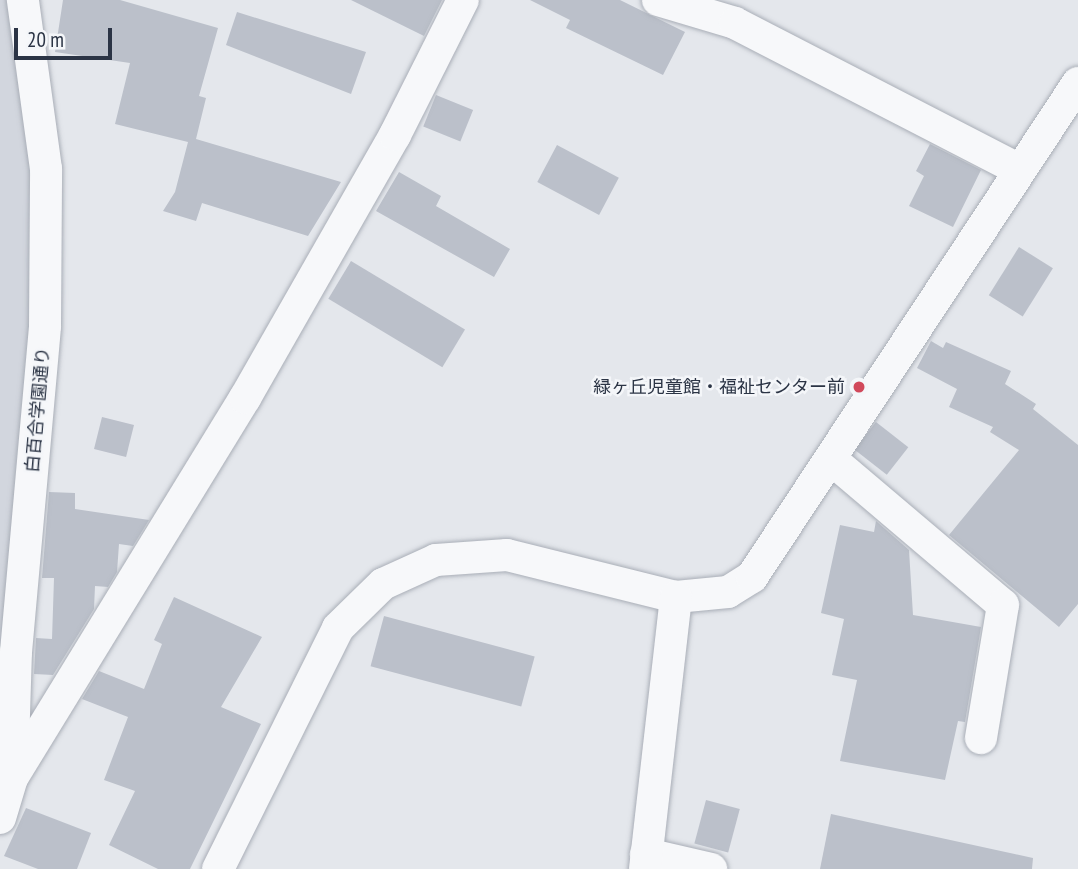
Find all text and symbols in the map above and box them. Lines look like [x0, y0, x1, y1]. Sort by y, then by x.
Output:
scale bar [18, 14, 116, 58]
text: 20 m [27, 26, 64, 53]
street label: 白百合学園通り [22, 346, 54, 474]
place label: 緑ヶ丘児童館・福祉センター前 [593, 376, 845, 398]
marker: 緑ヶ丘児童館・福祉センター前 [851, 379, 867, 395]

